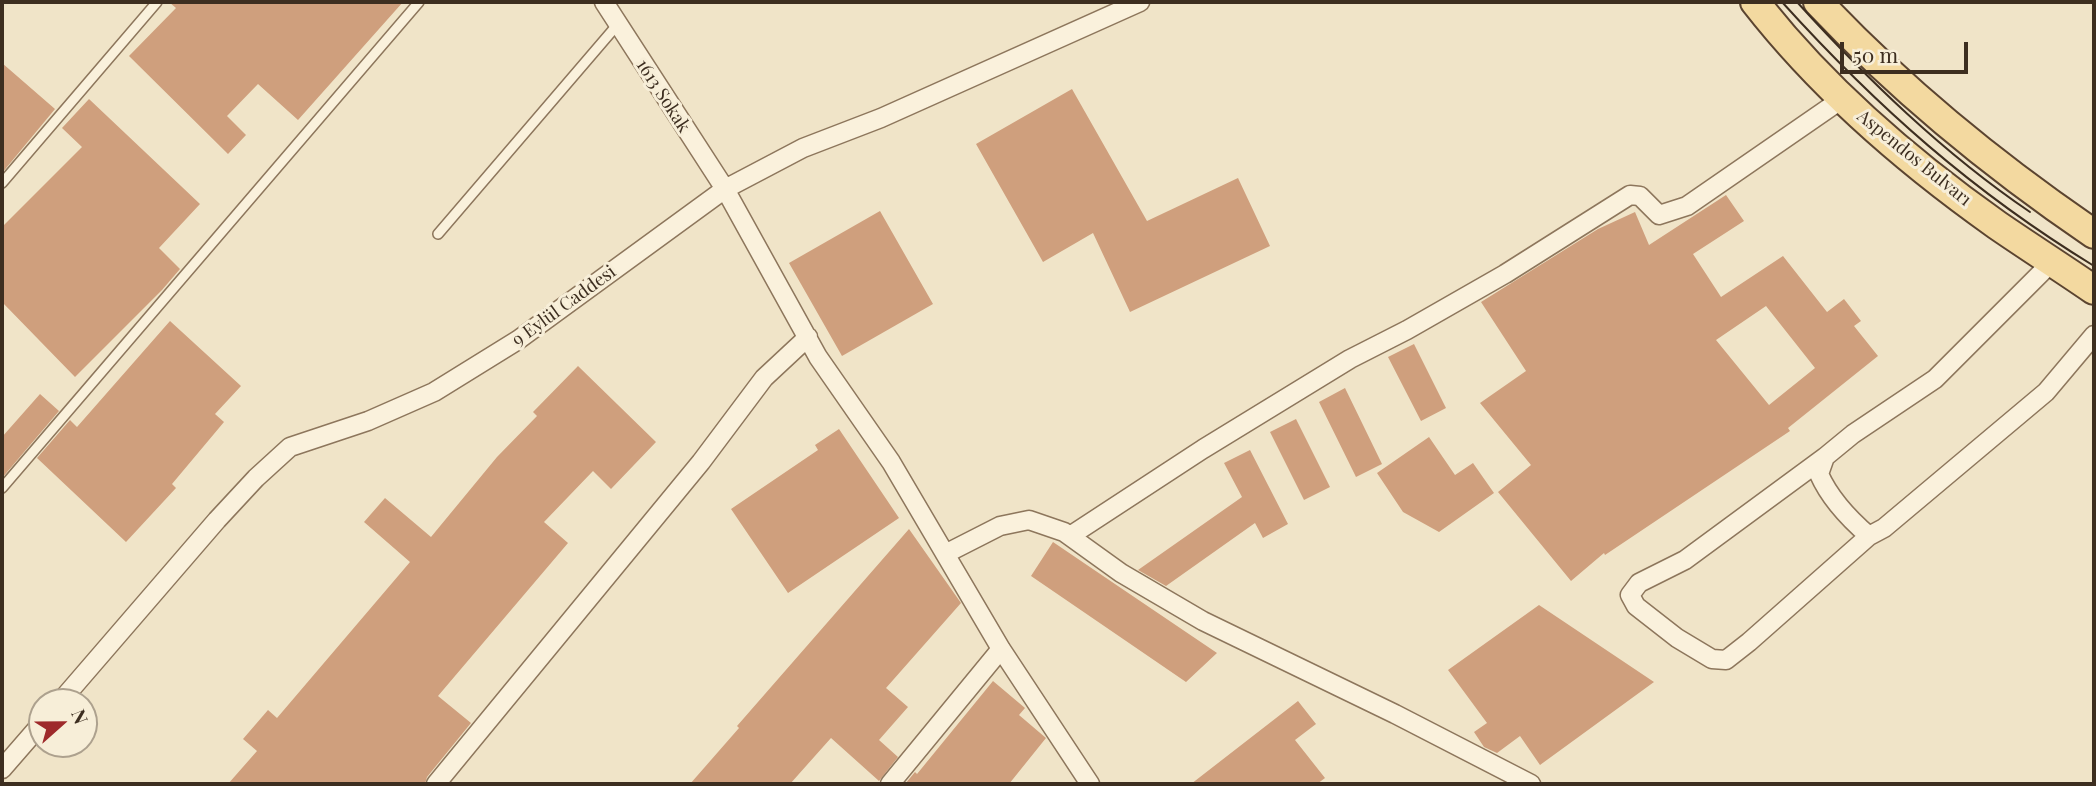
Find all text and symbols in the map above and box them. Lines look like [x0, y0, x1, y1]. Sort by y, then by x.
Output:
scale bar [1844, 28, 1972, 72]
text: 50 m [1853, 40, 1898, 68]
street label: 1613 Sokak [631, 55, 695, 137]
street label: Aspendos Bulvarı [1853, 105, 1975, 211]
street label: 9 Eylül Caddesi [508, 261, 620, 351]
north arrow [28, 688, 98, 758]
text: N [66, 705, 95, 727]

